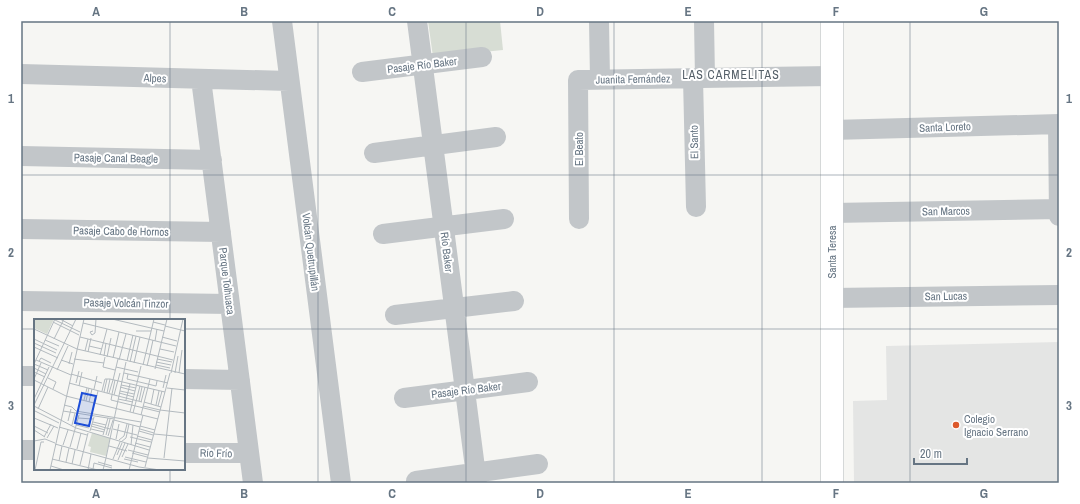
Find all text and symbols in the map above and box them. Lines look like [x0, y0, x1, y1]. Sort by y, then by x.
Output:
text: A [92, 3, 100, 20]
text: B [240, 3, 248, 20]
text: C [388, 3, 396, 20]
text: D [536, 3, 544, 20]
text: E [684, 3, 692, 20]
text: F [833, 3, 840, 20]
text: G [980, 3, 988, 20]
street label: Pasaje Río Baker [386, 54, 458, 76]
district label: LAS CARMELITAS [682, 67, 780, 83]
street label: Alpes [142, 71, 167, 85]
street label: Juanita Fernández [595, 71, 671, 87]
text: 1 [8, 90, 14, 107]
text: 1 [1066, 90, 1072, 107]
street label: Santa Loreto [919, 119, 971, 135]
street label: El Santo [687, 125, 701, 159]
street label: El Beato [572, 132, 586, 166]
street label: Pasaje Canal Beagle [74, 150, 158, 166]
street label: San Marcos [922, 204, 971, 218]
street label: Volcán Quetrupillán [299, 212, 323, 292]
street label: Pasaje Cabo de Hornos [73, 223, 169, 239]
street label: Santa Teresa [825, 226, 839, 279]
street label: Río Baker [438, 231, 456, 273]
text: 2 [8, 244, 14, 261]
text: 2 [1066, 244, 1072, 261]
street label: Parque Tolhuaca [216, 247, 238, 315]
street label: San Lucas [925, 289, 968, 303]
street label: Pasaje Volcán Tinzor [83, 295, 169, 311]
inset map [34, 319, 185, 470]
street label: Pasaje Río Baker [430, 379, 502, 401]
text: 3 [8, 397, 14, 414]
text: 3 [1066, 397, 1072, 414]
place label: Colegio Ignacio Serrano [964, 412, 1028, 439]
marker: Colegio Ignacio Serrano [951, 420, 961, 430]
scale bar [914, 440, 967, 466]
street label: Río Frío [200, 446, 232, 460]
text: 20 m [920, 446, 942, 462]
text: A [92, 485, 100, 502]
text: B [240, 485, 248, 502]
text: C [388, 485, 396, 502]
text: D [536, 485, 544, 502]
text: E [684, 485, 692, 502]
text: F [833, 485, 840, 502]
text: G [980, 485, 988, 502]

